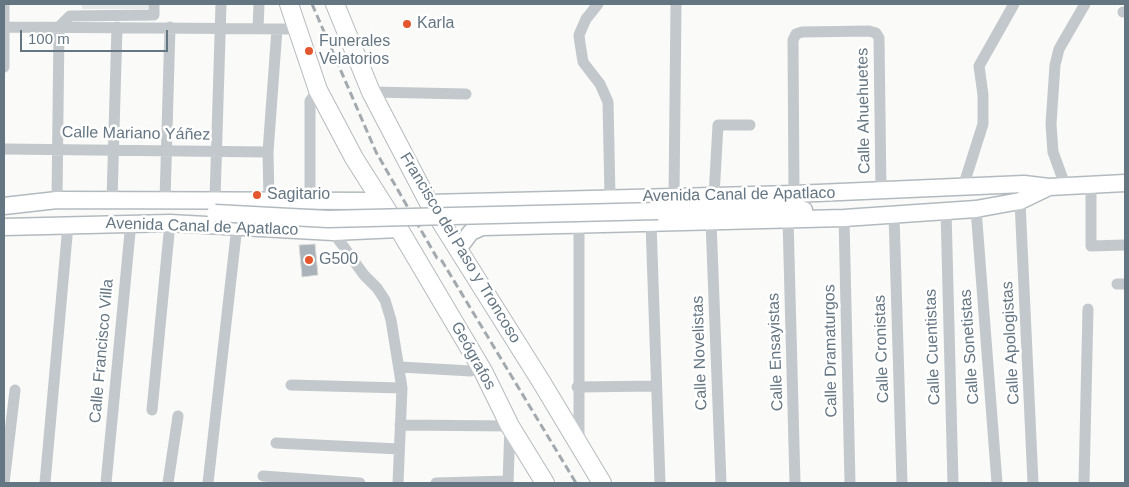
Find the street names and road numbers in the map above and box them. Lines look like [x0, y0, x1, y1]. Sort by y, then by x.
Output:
street label: Calle Ahuehuetes [853, 48, 875, 174]
street label: Calle Mariano Yáñez [62, 123, 210, 145]
street label: Francisco del Paso y Troncoso [395, 149, 525, 347]
street label: Avenida Canal de Apatlaco [642, 184, 836, 206]
street label: Avenida Canal de Apatlaco [105, 214, 299, 240]
street label: Calle Francisco Villa [86, 278, 118, 424]
street label: Calle Apologistas [998, 281, 1024, 405]
street label: Calle Dramaturgos [820, 284, 842, 418]
street label: Calle Cuentistas [921, 288, 945, 406]
street label: Calle Sonetistas [956, 289, 984, 405]
street label: Calle Ensayistas [764, 293, 788, 411]
street label: Calle Cronistas [871, 294, 893, 404]
street label: Calle Novelistas [688, 295, 712, 411]
street label: Geógrafos [446, 319, 500, 393]

